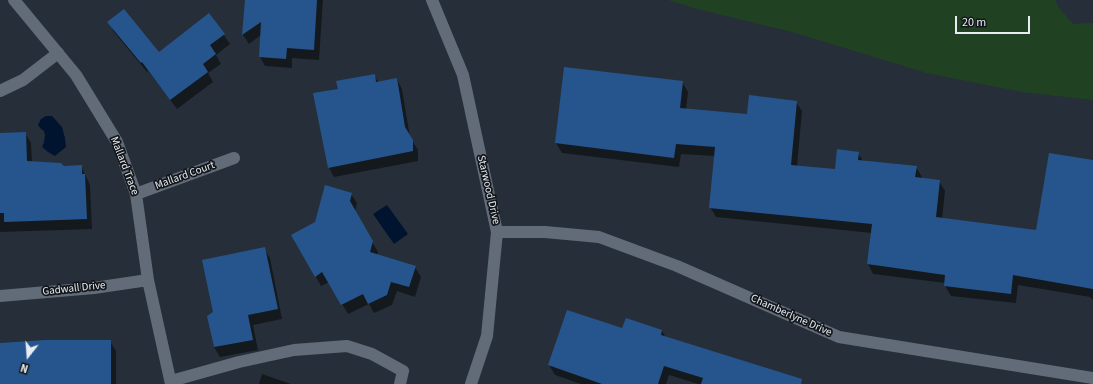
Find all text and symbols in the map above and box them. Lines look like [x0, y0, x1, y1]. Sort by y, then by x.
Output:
scale bar [957, 8, 1032, 34]
text: 20 m [962, 14, 986, 31]
street label: Mallard Trace [107, 135, 141, 197]
street label: Starwood Drive [474, 154, 502, 226]
street label: Mallard Court [153, 159, 217, 193]
street label: Gadwall Drive [42, 279, 106, 299]
street label: Chamberlyne Drive [748, 292, 834, 340]
north arrow [8, 336, 48, 376]
text: N [19, 360, 30, 376]

